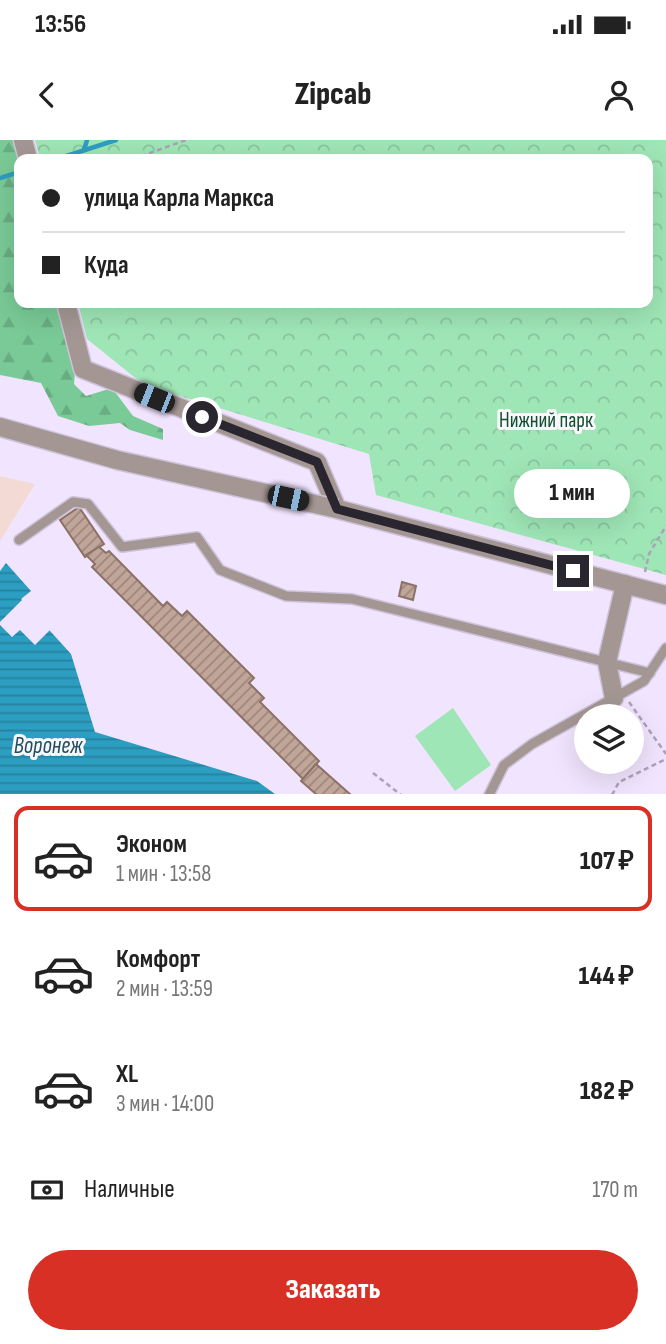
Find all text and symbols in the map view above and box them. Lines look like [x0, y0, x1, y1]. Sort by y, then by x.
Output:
text: 13:56 [35, 9, 86, 40]
text: Zipcab [295, 75, 371, 114]
icon: back [28, 76, 66, 114]
icon: person [600, 76, 638, 114]
text: улица Карла Маркса [84, 183, 274, 214]
text: Куда [84, 250, 129, 281]
car [131, 380, 178, 416]
route start [186, 401, 218, 433]
park label: Нижний парк [499, 408, 593, 433]
callout: 1 мин [515, 470, 631, 518]
text: 1 мин [549, 479, 595, 507]
car [266, 483, 311, 513]
route end [557, 555, 589, 587]
map controls [574, 704, 644, 774]
button: layers [574, 704, 644, 774]
water label: Воронеж [14, 732, 83, 760]
icon: car [32, 827, 95, 890]
text: Эконом [116, 829, 187, 860]
text: 107 ₽ [580, 846, 634, 877]
text: 1 мин · 13:58 [116, 860, 211, 888]
icon: car [32, 942, 95, 1005]
text: Комфорт [116, 944, 200, 975]
text: 144 ₽ [578, 961, 634, 992]
text: 2 мин · 13:59 [116, 975, 213, 1003]
icon: car [32, 1057, 95, 1120]
text: XL [116, 1059, 138, 1090]
text: 182 ₽ [580, 1076, 634, 1107]
text: 3 мин · 14:00 [116, 1090, 214, 1118]
icon: cash [28, 1171, 66, 1209]
text: Наличные [84, 1174, 175, 1205]
text: 170 m [592, 1176, 638, 1204]
button: Заказать [28, 1250, 638, 1330]

